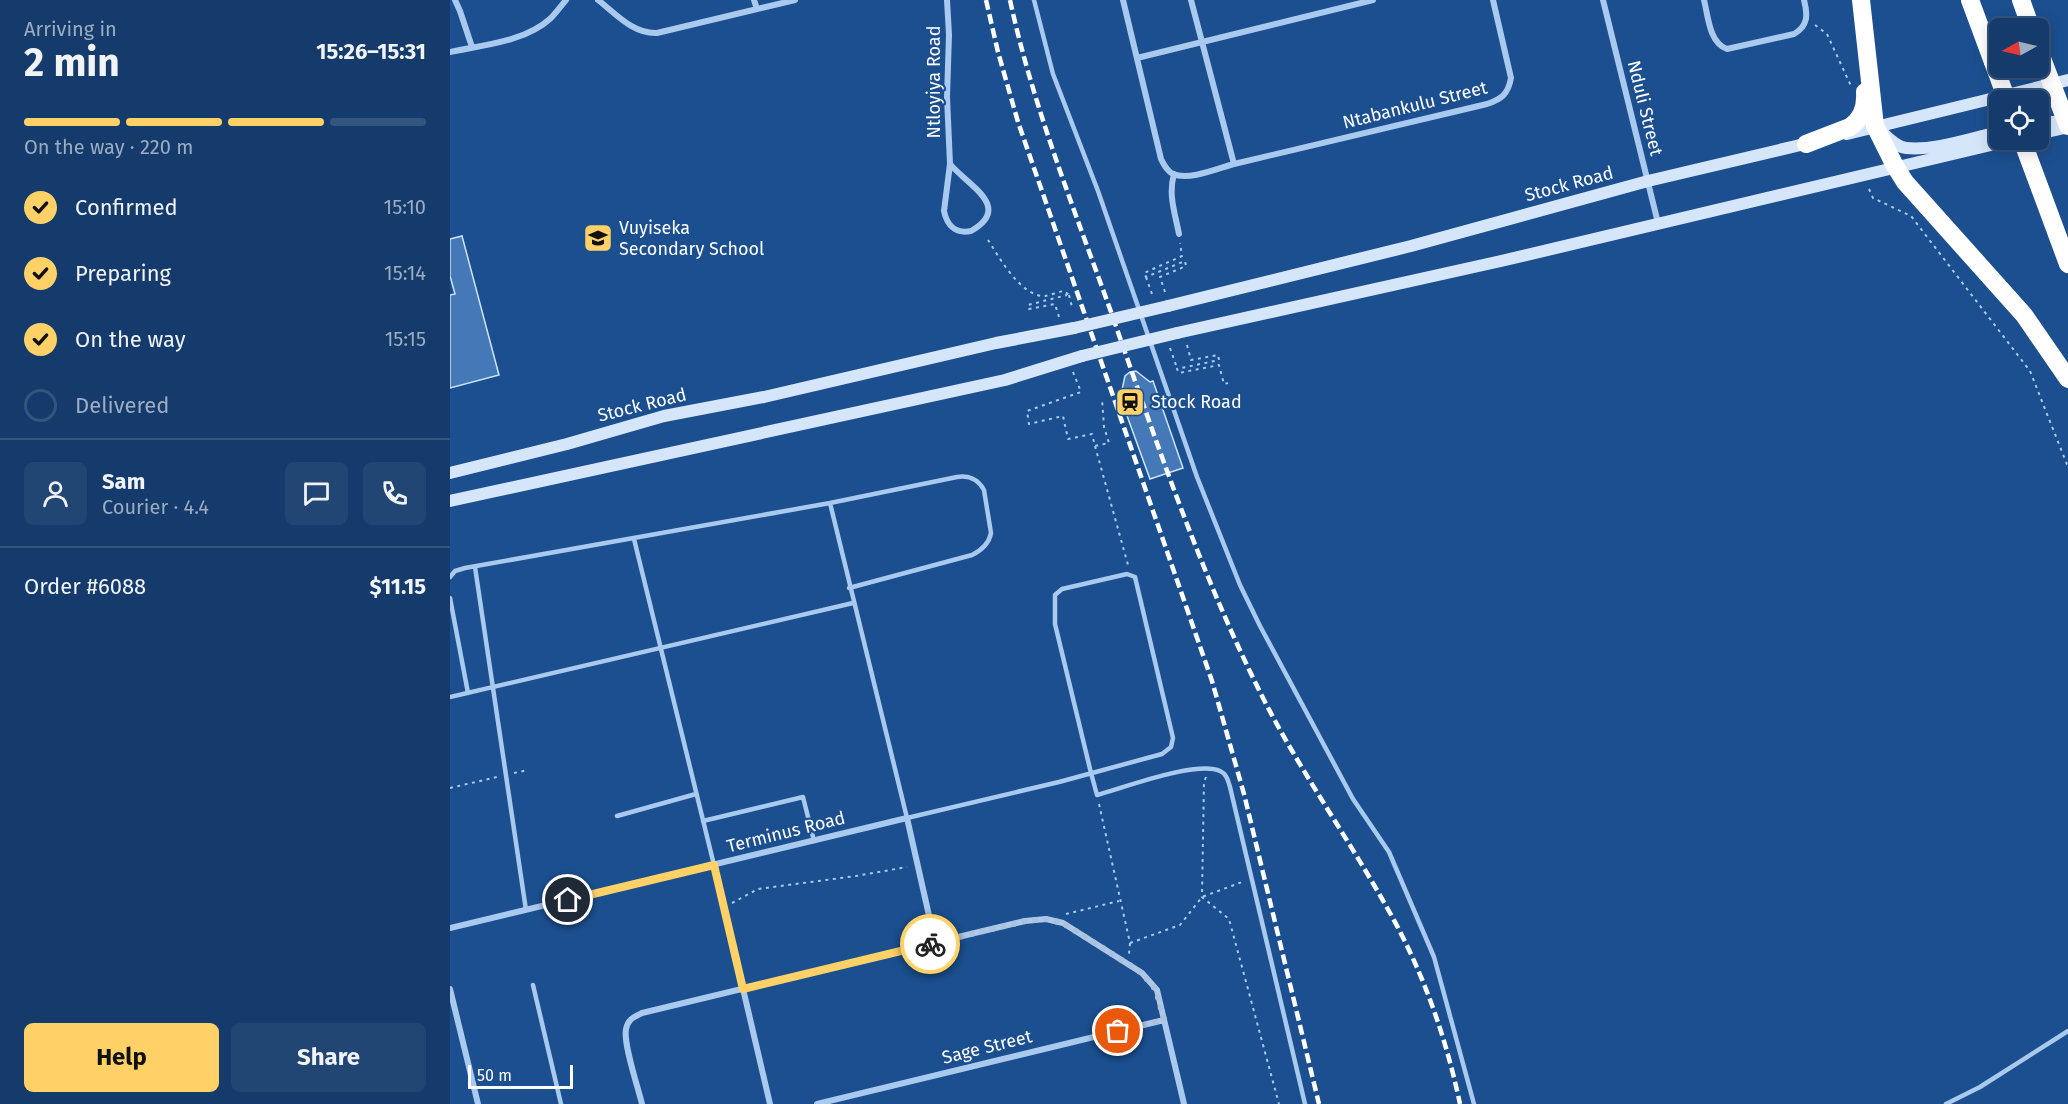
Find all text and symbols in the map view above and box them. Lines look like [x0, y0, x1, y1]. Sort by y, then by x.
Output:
text: Arriving in [24, 17, 117, 41]
north arrow [1989, 18, 2049, 78]
map controls [1989, 18, 2049, 150]
street label: Ntloyiya Road [923, 26, 945, 138]
text: 15:26–15:31 [316, 38, 426, 65]
text: 2 min [24, 40, 120, 86]
street label: Nduli Street [1623, 58, 1668, 158]
street label: Ntabankulu Street [1340, 76, 1490, 134]
button: locate [1989, 90, 2049, 150]
text: On the way · 220 m [24, 135, 193, 159]
street label: Stock Road [1522, 162, 1616, 206]
icon: check [24, 191, 57, 224]
text: Confirmed [75, 194, 178, 221]
text: 15:10 [384, 195, 426, 219]
place label: Vuyiseka Secondary School [619, 217, 764, 260]
school or university icon: Vuyiseka Secondary School [582, 222, 614, 254]
icon: check [24, 257, 57, 290]
text: Preparing [75, 260, 171, 287]
text: 15:14 [384, 261, 426, 285]
icon: check [24, 323, 57, 356]
text: On the way [75, 326, 186, 353]
text: 15:15 [385, 327, 426, 351]
street label: Stock Road [595, 383, 689, 427]
station icon: Stock Road [1114, 386, 1146, 418]
place label: Stock Road [1151, 391, 1242, 413]
text: Delivered [75, 392, 170, 419]
button: person [24, 462, 87, 525]
button: chat [285, 462, 348, 525]
button: phone [363, 462, 426, 525]
text: Sam [102, 468, 145, 495]
text: Courier · 4.4 [102, 495, 209, 519]
text: Order #6088 [24, 573, 146, 600]
text: $11.15 [370, 573, 426, 600]
street label: Terminus Road [724, 807, 848, 857]
pin [542, 874, 593, 925]
icon: home [551, 883, 584, 916]
courier [900, 914, 960, 974]
icon: bike [914, 928, 947, 961]
pin [1092, 1005, 1143, 1056]
icon: bag [1101, 1014, 1134, 1047]
button: Help [24, 1023, 219, 1092]
button: Share [231, 1023, 426, 1092]
street label: Sage Street [940, 1025, 1035, 1069]
scale bar [468, 1062, 573, 1090]
text: 50 m [477, 1066, 512, 1085]

